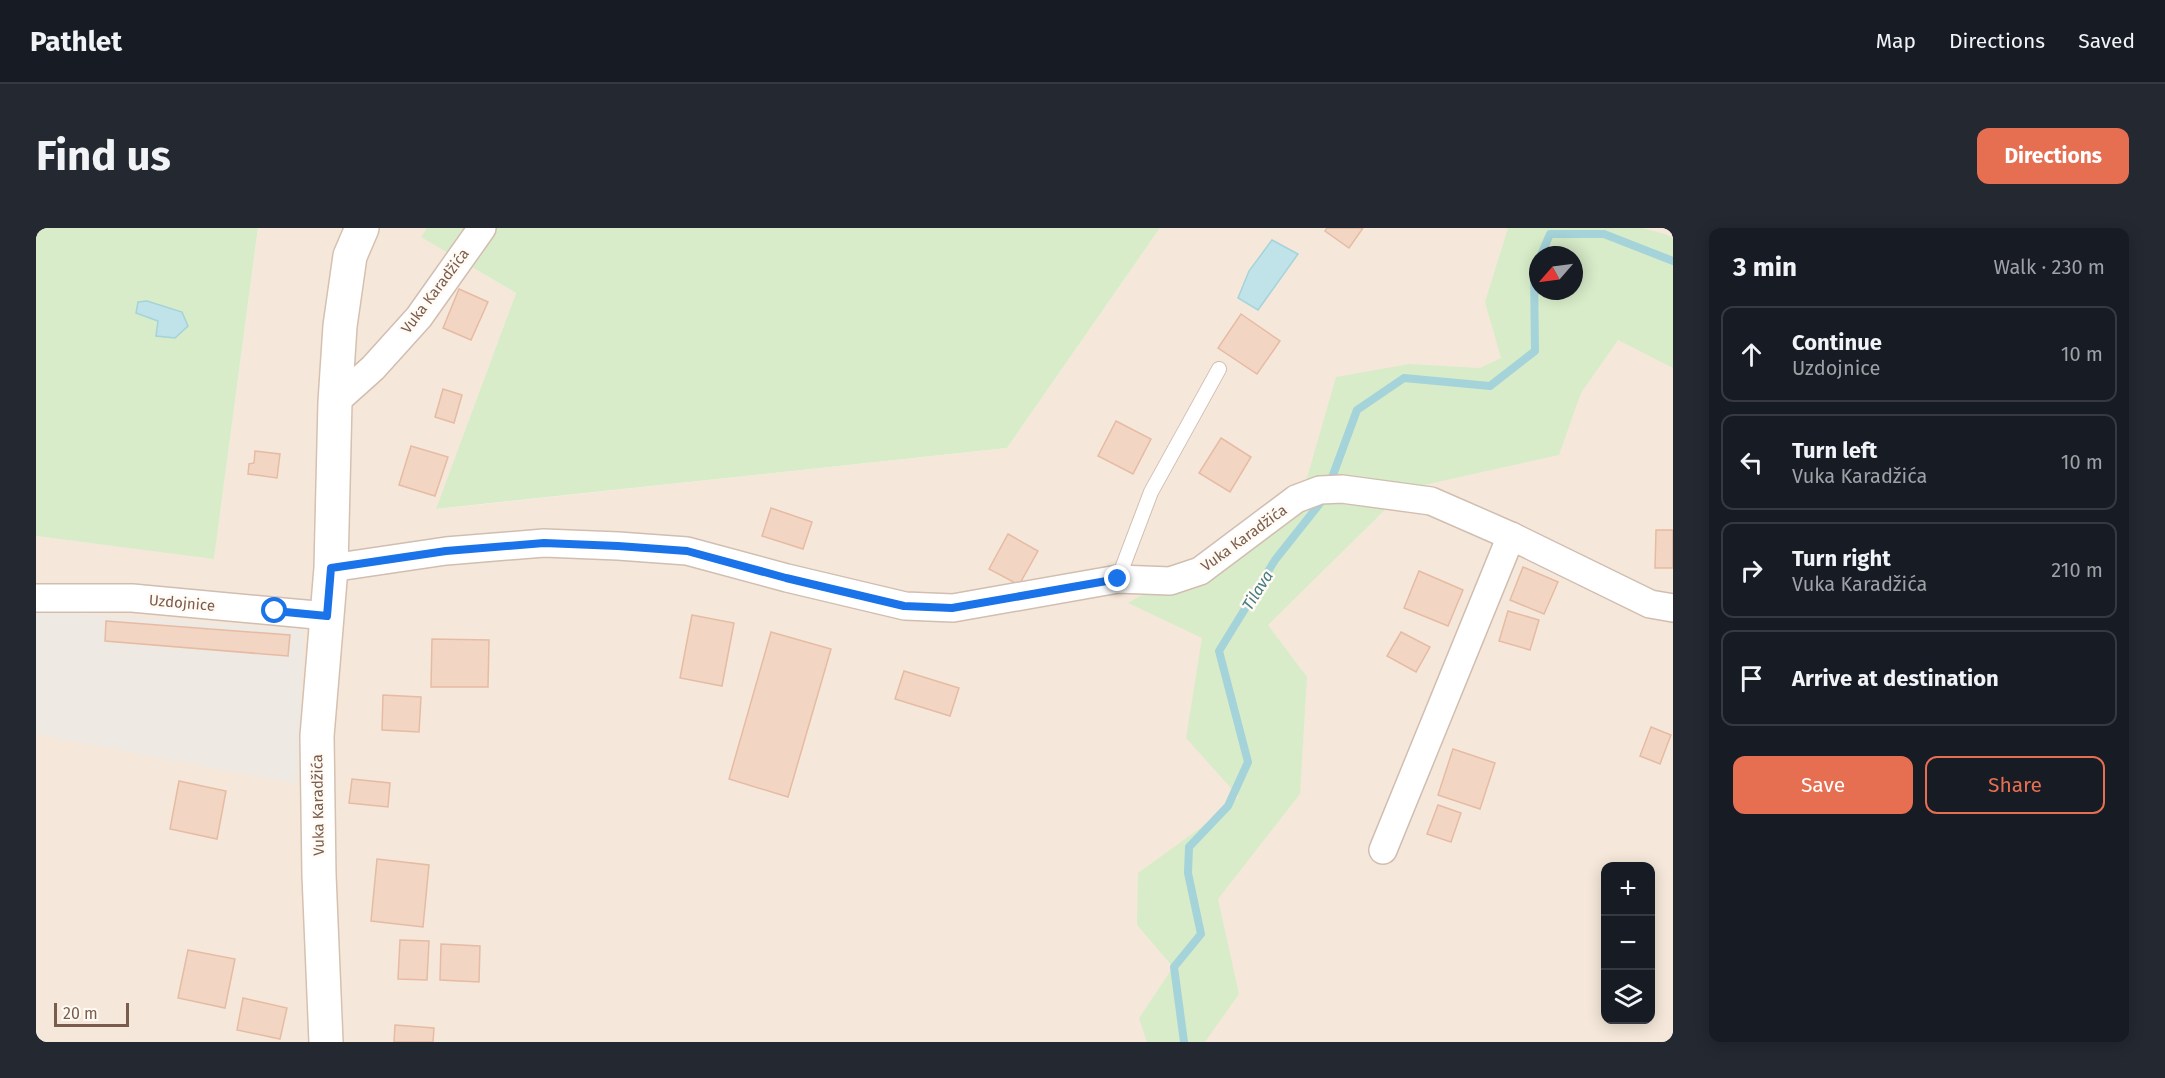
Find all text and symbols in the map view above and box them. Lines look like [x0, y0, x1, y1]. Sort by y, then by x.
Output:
text: Pathlet [30, 25, 122, 58]
text: Map [1876, 28, 1916, 54]
text: Directions [1949, 28, 2045, 54]
text: Saved [2078, 28, 2135, 54]
button: Directions [1977, 128, 2129, 184]
text: Find us [36, 131, 171, 181]
street label: Vuka Karadžića [397, 245, 473, 337]
north arrow [1529, 246, 1583, 300]
text: 3 min [1733, 252, 1797, 283]
text: Walk · 230 m [1994, 255, 2105, 279]
text: Continue [1792, 329, 1882, 356]
icon: ahead [1735, 338, 1768, 371]
text: 10 m [2061, 342, 2103, 366]
text: Uzdojnice [1792, 356, 1880, 380]
text: Turn left [1792, 437, 1877, 464]
icon: left [1735, 446, 1768, 479]
text: 10 m [2061, 450, 2103, 474]
text: Vuka Karadžića [1792, 464, 1927, 488]
street label: Vuka Karadžića [1198, 501, 1290, 575]
text: Turn right [1792, 545, 1891, 572]
icon: right [1735, 554, 1768, 587]
text: 210 m [2051, 558, 2103, 582]
route end [1104, 565, 1130, 591]
water label: Tilava [1238, 567, 1277, 614]
text: Vuka Karadžića [1792, 572, 1927, 596]
street label: Uzdojnice [148, 591, 216, 615]
route start [261, 597, 287, 623]
icon: arrive [1735, 662, 1768, 695]
text: Arrive at destination [1792, 665, 1999, 692]
street label: Vuka Karadžića [308, 754, 328, 856]
button: Save [1733, 756, 1913, 814]
button: Share [1925, 756, 2105, 814]
map controls [1601, 862, 1655, 1024]
button: + [1601, 862, 1655, 916]
button: − [1601, 916, 1655, 970]
button: layers [1601, 970, 1655, 1024]
scale bar [54, 1000, 129, 1028]
text: 20 m [63, 1004, 98, 1023]

